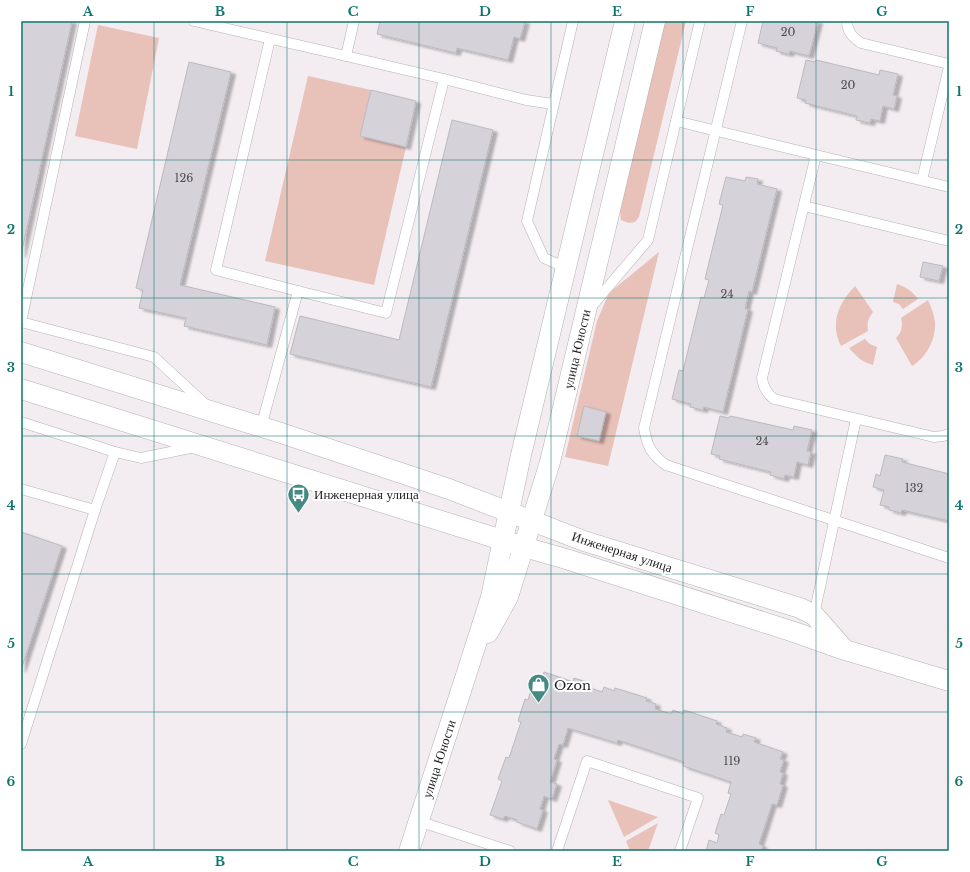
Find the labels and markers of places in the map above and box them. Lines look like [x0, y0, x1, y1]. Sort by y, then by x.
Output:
bus stop icon: Инженерная улица [286, 481, 312, 514]
place label: Инженерная улица [314, 486, 419, 503]
shop icon: Ozon [526, 672, 552, 705]
place label: Ozon [554, 677, 591, 694]

